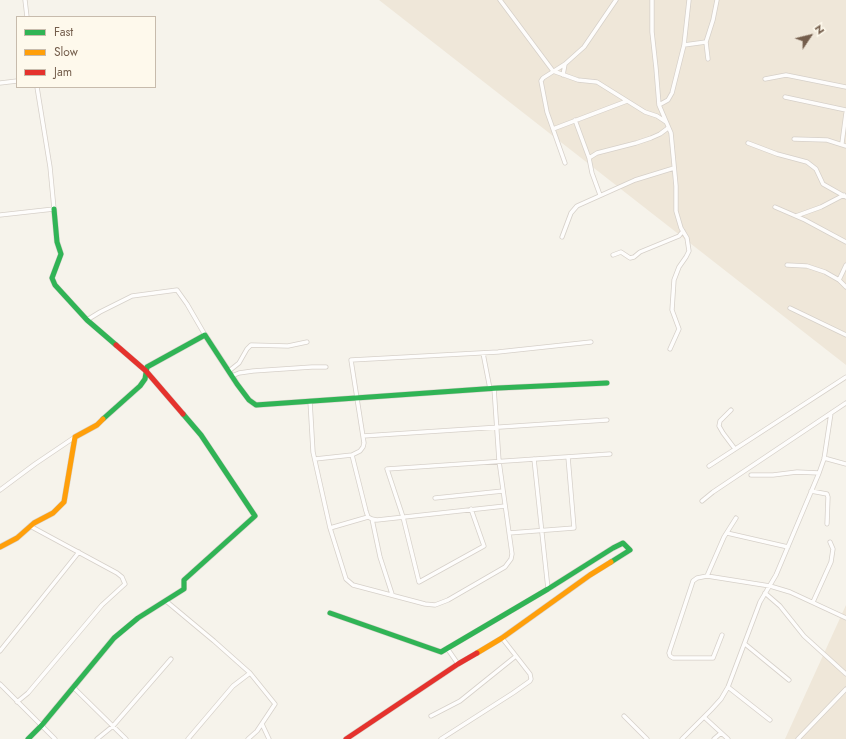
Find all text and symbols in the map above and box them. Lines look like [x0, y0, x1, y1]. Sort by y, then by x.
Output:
legend [16, 16, 156, 88]
north arrow [790, 16, 830, 56]
text: N [811, 21, 829, 37]
text: Fast [54, 23, 73, 41]
text: Slow [54, 43, 78, 61]
text: Jam [54, 63, 72, 81]

